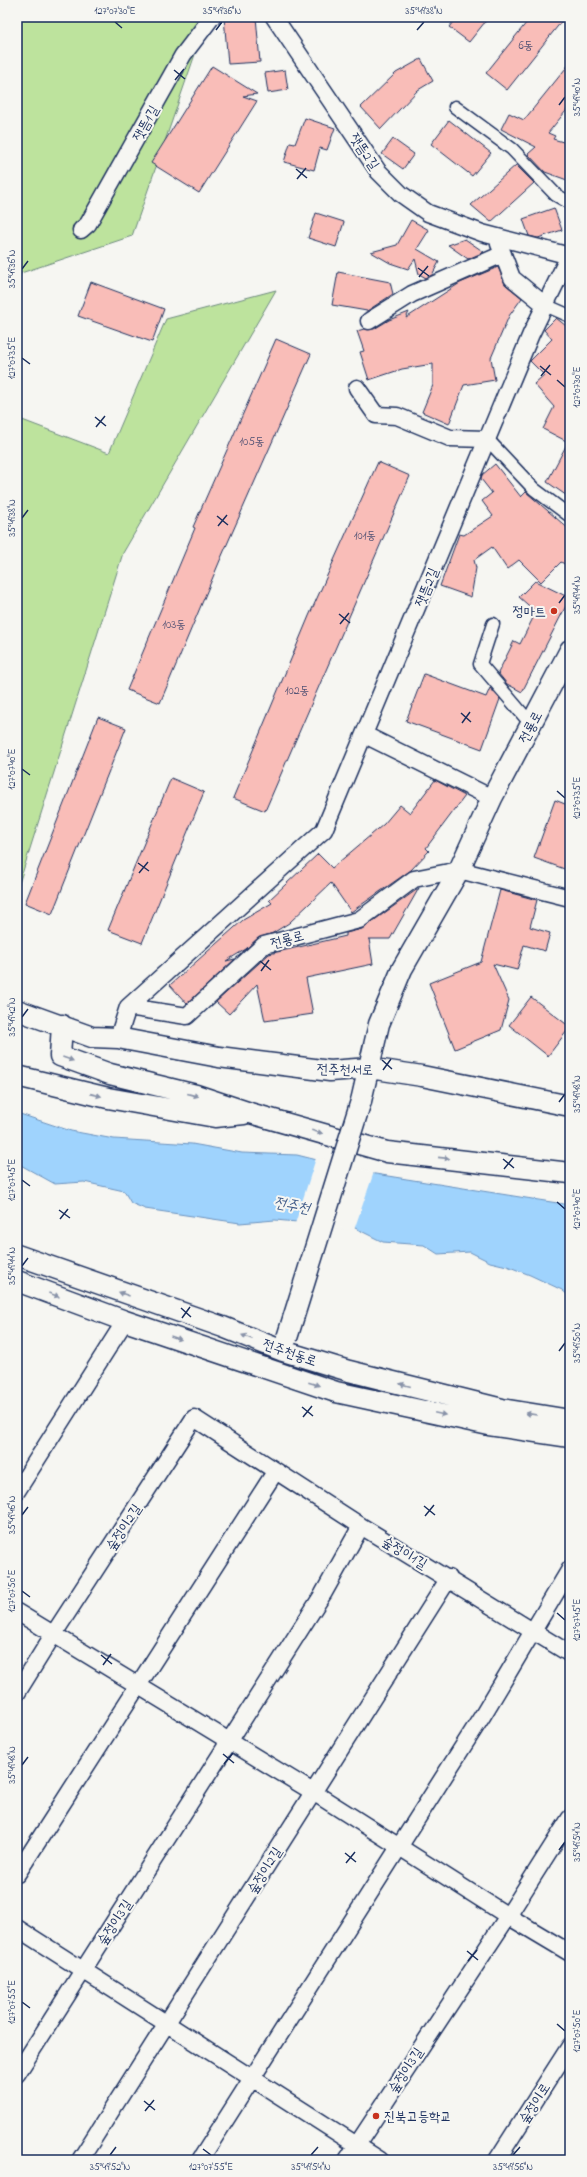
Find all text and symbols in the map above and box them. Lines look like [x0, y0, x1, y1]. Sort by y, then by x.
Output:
text: 127°07'30"E [94, 4, 136, 19]
text: 35°49'36"N [203, 4, 241, 19]
text: 35°49'38"N [405, 4, 443, 19]
house number: 6동 [519, 37, 533, 55]
text: 35°49'40"N [570, 78, 585, 116]
street label: 잿뜸1길 [128, 101, 165, 146]
street label: 잿뜸2길 [344, 129, 384, 175]
text: 35°49'36"N [5, 250, 20, 288]
text: 127°07'35"E [5, 337, 20, 379]
text: 127°07'30"E [570, 366, 585, 408]
house number: 105동 [239, 433, 265, 451]
text: 35°49'38"N [5, 499, 20, 537]
house number: 101동 [354, 527, 376, 545]
street label: 잿뜸2길 [410, 564, 445, 610]
text: 35°49'44"N [570, 576, 585, 614]
place label: 정마트 [512, 602, 546, 623]
marker: 정마트 [549, 606, 559, 616]
house number: 103동 [162, 616, 186, 634]
house number: 102동 [285, 682, 309, 700]
street label: 전룡로 [514, 708, 549, 748]
text: 127°07'40"E [5, 748, 20, 790]
text: 127°07'35"E [570, 777, 585, 819]
street label: 전룡로 [268, 926, 306, 955]
text: 35°49'42"N [5, 997, 20, 1036]
one-way arrow [63, 1056, 75, 1062]
street label: 전주천서로 [317, 1060, 373, 1081]
text: 35°49'48"N [570, 1075, 585, 1113]
one-way arrow [187, 1092, 199, 1098]
one-way arrow [89, 1093, 102, 1099]
one-way arrow [312, 1129, 324, 1135]
one-way arrow [438, 1155, 450, 1161]
text: 127°07'45"E [5, 1159, 20, 1201]
text: 127°07'40"E [570, 1188, 585, 1230]
water label: 전주천 [272, 1192, 314, 1221]
text: 35°49'44"N [5, 1247, 20, 1285]
one-way arrow [118, 1290, 130, 1296]
one-way arrow [48, 1292, 60, 1298]
text: 35°49'50"N [570, 1323, 585, 1363]
one-way arrow [241, 1333, 253, 1339]
street label: 전주천동로 [259, 1334, 320, 1373]
one-way arrow [171, 1335, 183, 1341]
one-way arrow [308, 1381, 320, 1387]
one-way arrow [399, 1382, 411, 1388]
one-way arrow [525, 1411, 538, 1417]
one-way arrow [434, 1412, 446, 1418]
text: 35°49'46"N [5, 1496, 20, 1534]
street label: 숲정이2길 [101, 1500, 148, 1555]
street label: 숲정이1길 [378, 1532, 431, 1575]
text: 127°07'50"E [5, 1570, 20, 1612]
text: 127°07'45"E [570, 1599, 585, 1641]
text: 35°49'48"N [5, 1746, 20, 1784]
text: 35°49'54"N [570, 1822, 585, 1862]
street label: 숲정이2길 [243, 1843, 288, 1898]
street label: 숲정이3길 [93, 1895, 138, 1950]
text: 127°07'55"E [5, 1980, 20, 2024]
text: 127°07'50"E [570, 2010, 585, 2052]
street label: 숲정이3길 [384, 2043, 429, 2098]
street label: 숲정이로 [514, 2079, 556, 2128]
place label: 진북고등학교 [384, 2107, 452, 2128]
marker: 진북고등학교 [371, 2111, 381, 2121]
text: 35°49'52"N [90, 2160, 130, 2175]
text: 127°07'55"E [189, 2160, 233, 2175]
text: 35°49'54"N [291, 2160, 331, 2175]
text: 35°49'56"N [493, 2160, 533, 2175]

